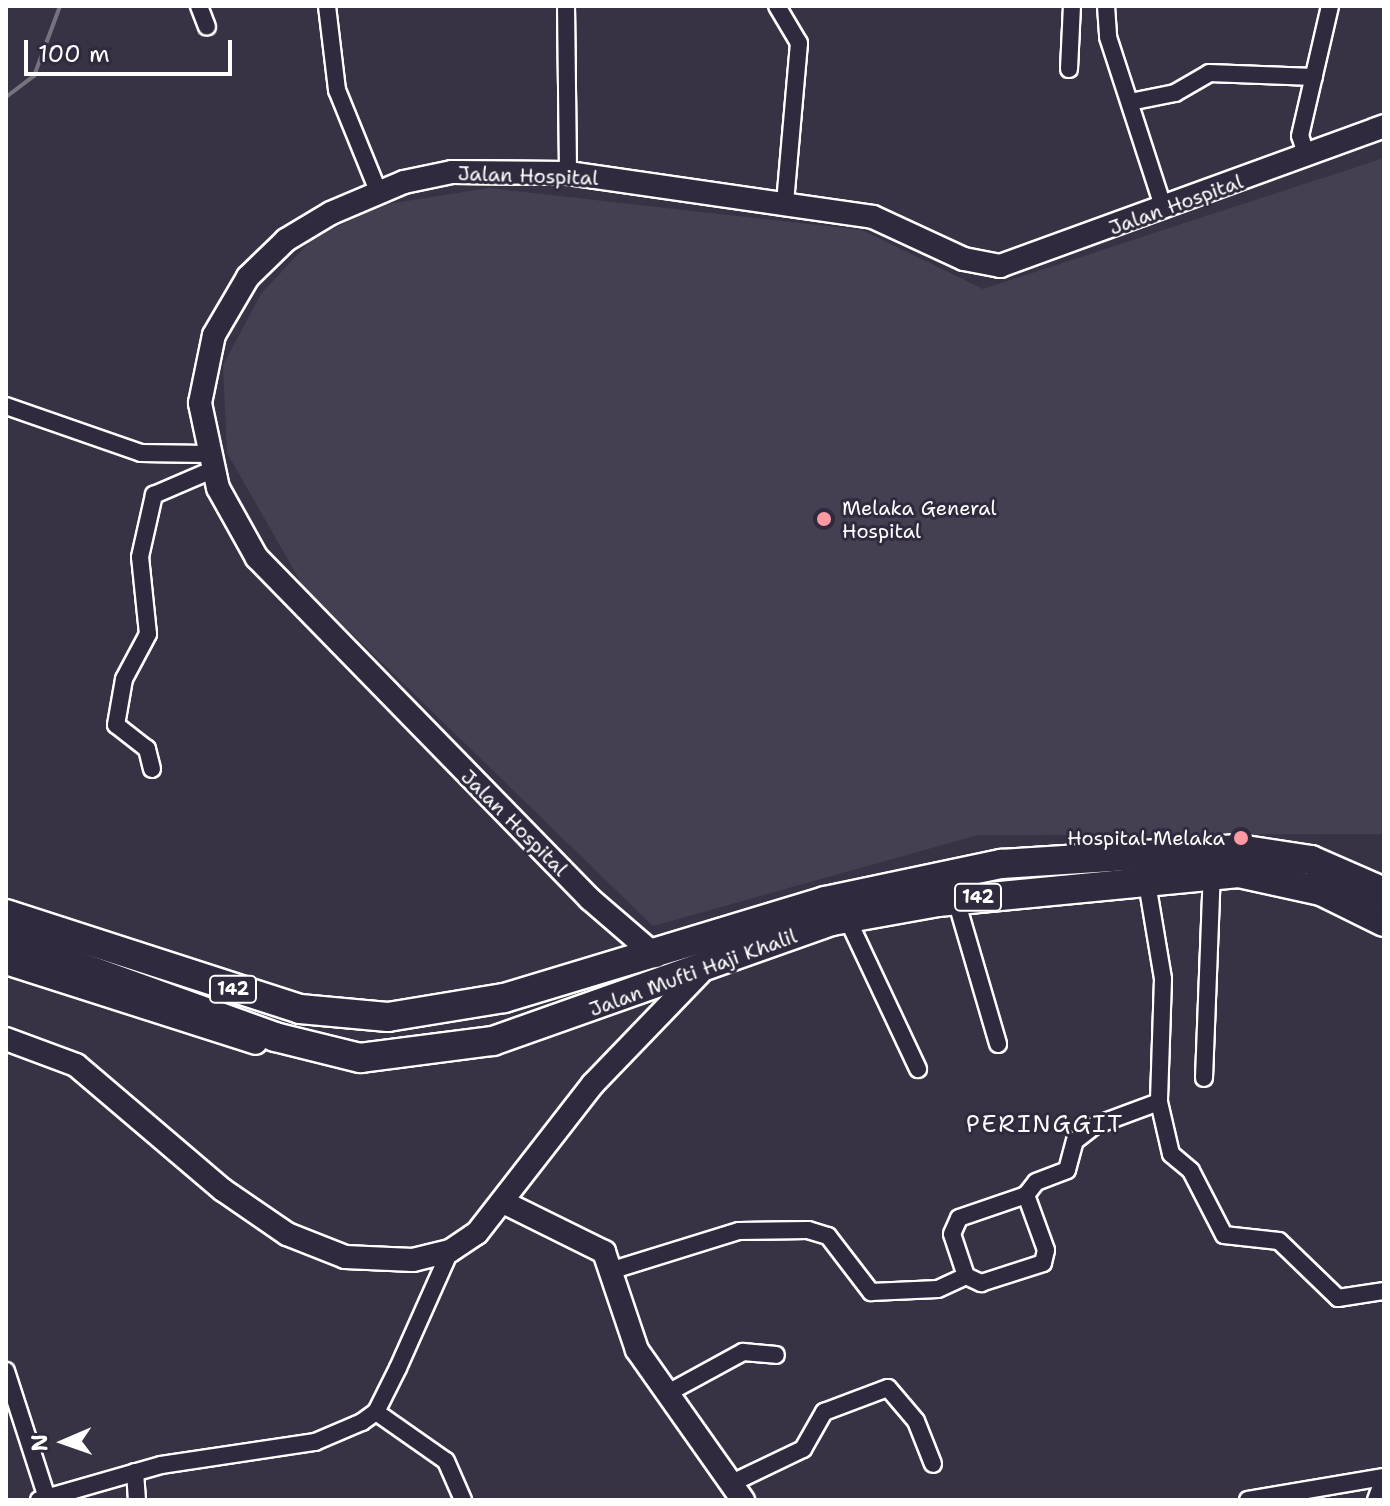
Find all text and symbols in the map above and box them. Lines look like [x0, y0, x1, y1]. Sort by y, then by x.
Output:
scale bar [28, 24, 236, 74]
text: 100 m [38, 38, 110, 70]
street label: Jalan Hospital [457, 162, 599, 190]
street label: Jalan Hospital [1106, 170, 1246, 240]
place label: Melaka General Hospital [842, 496, 997, 543]
marker: Melaka General Hospital [813, 508, 835, 530]
street label: Jalan Hospital [456, 765, 572, 881]
place label: Hospital Melaka [1067, 826, 1225, 850]
marker: Hospital Melaka [1232, 829, 1250, 847]
road number: 142 [952, 883, 1004, 911]
street label: Jalan Mufti Haji Khalil [586, 924, 800, 1022]
road number: 142 [207, 975, 259, 1003]
district label: PERINGGIT [966, 1111, 1124, 1139]
north arrow [24, 1402, 104, 1482]
text: N [25, 1434, 54, 1452]

